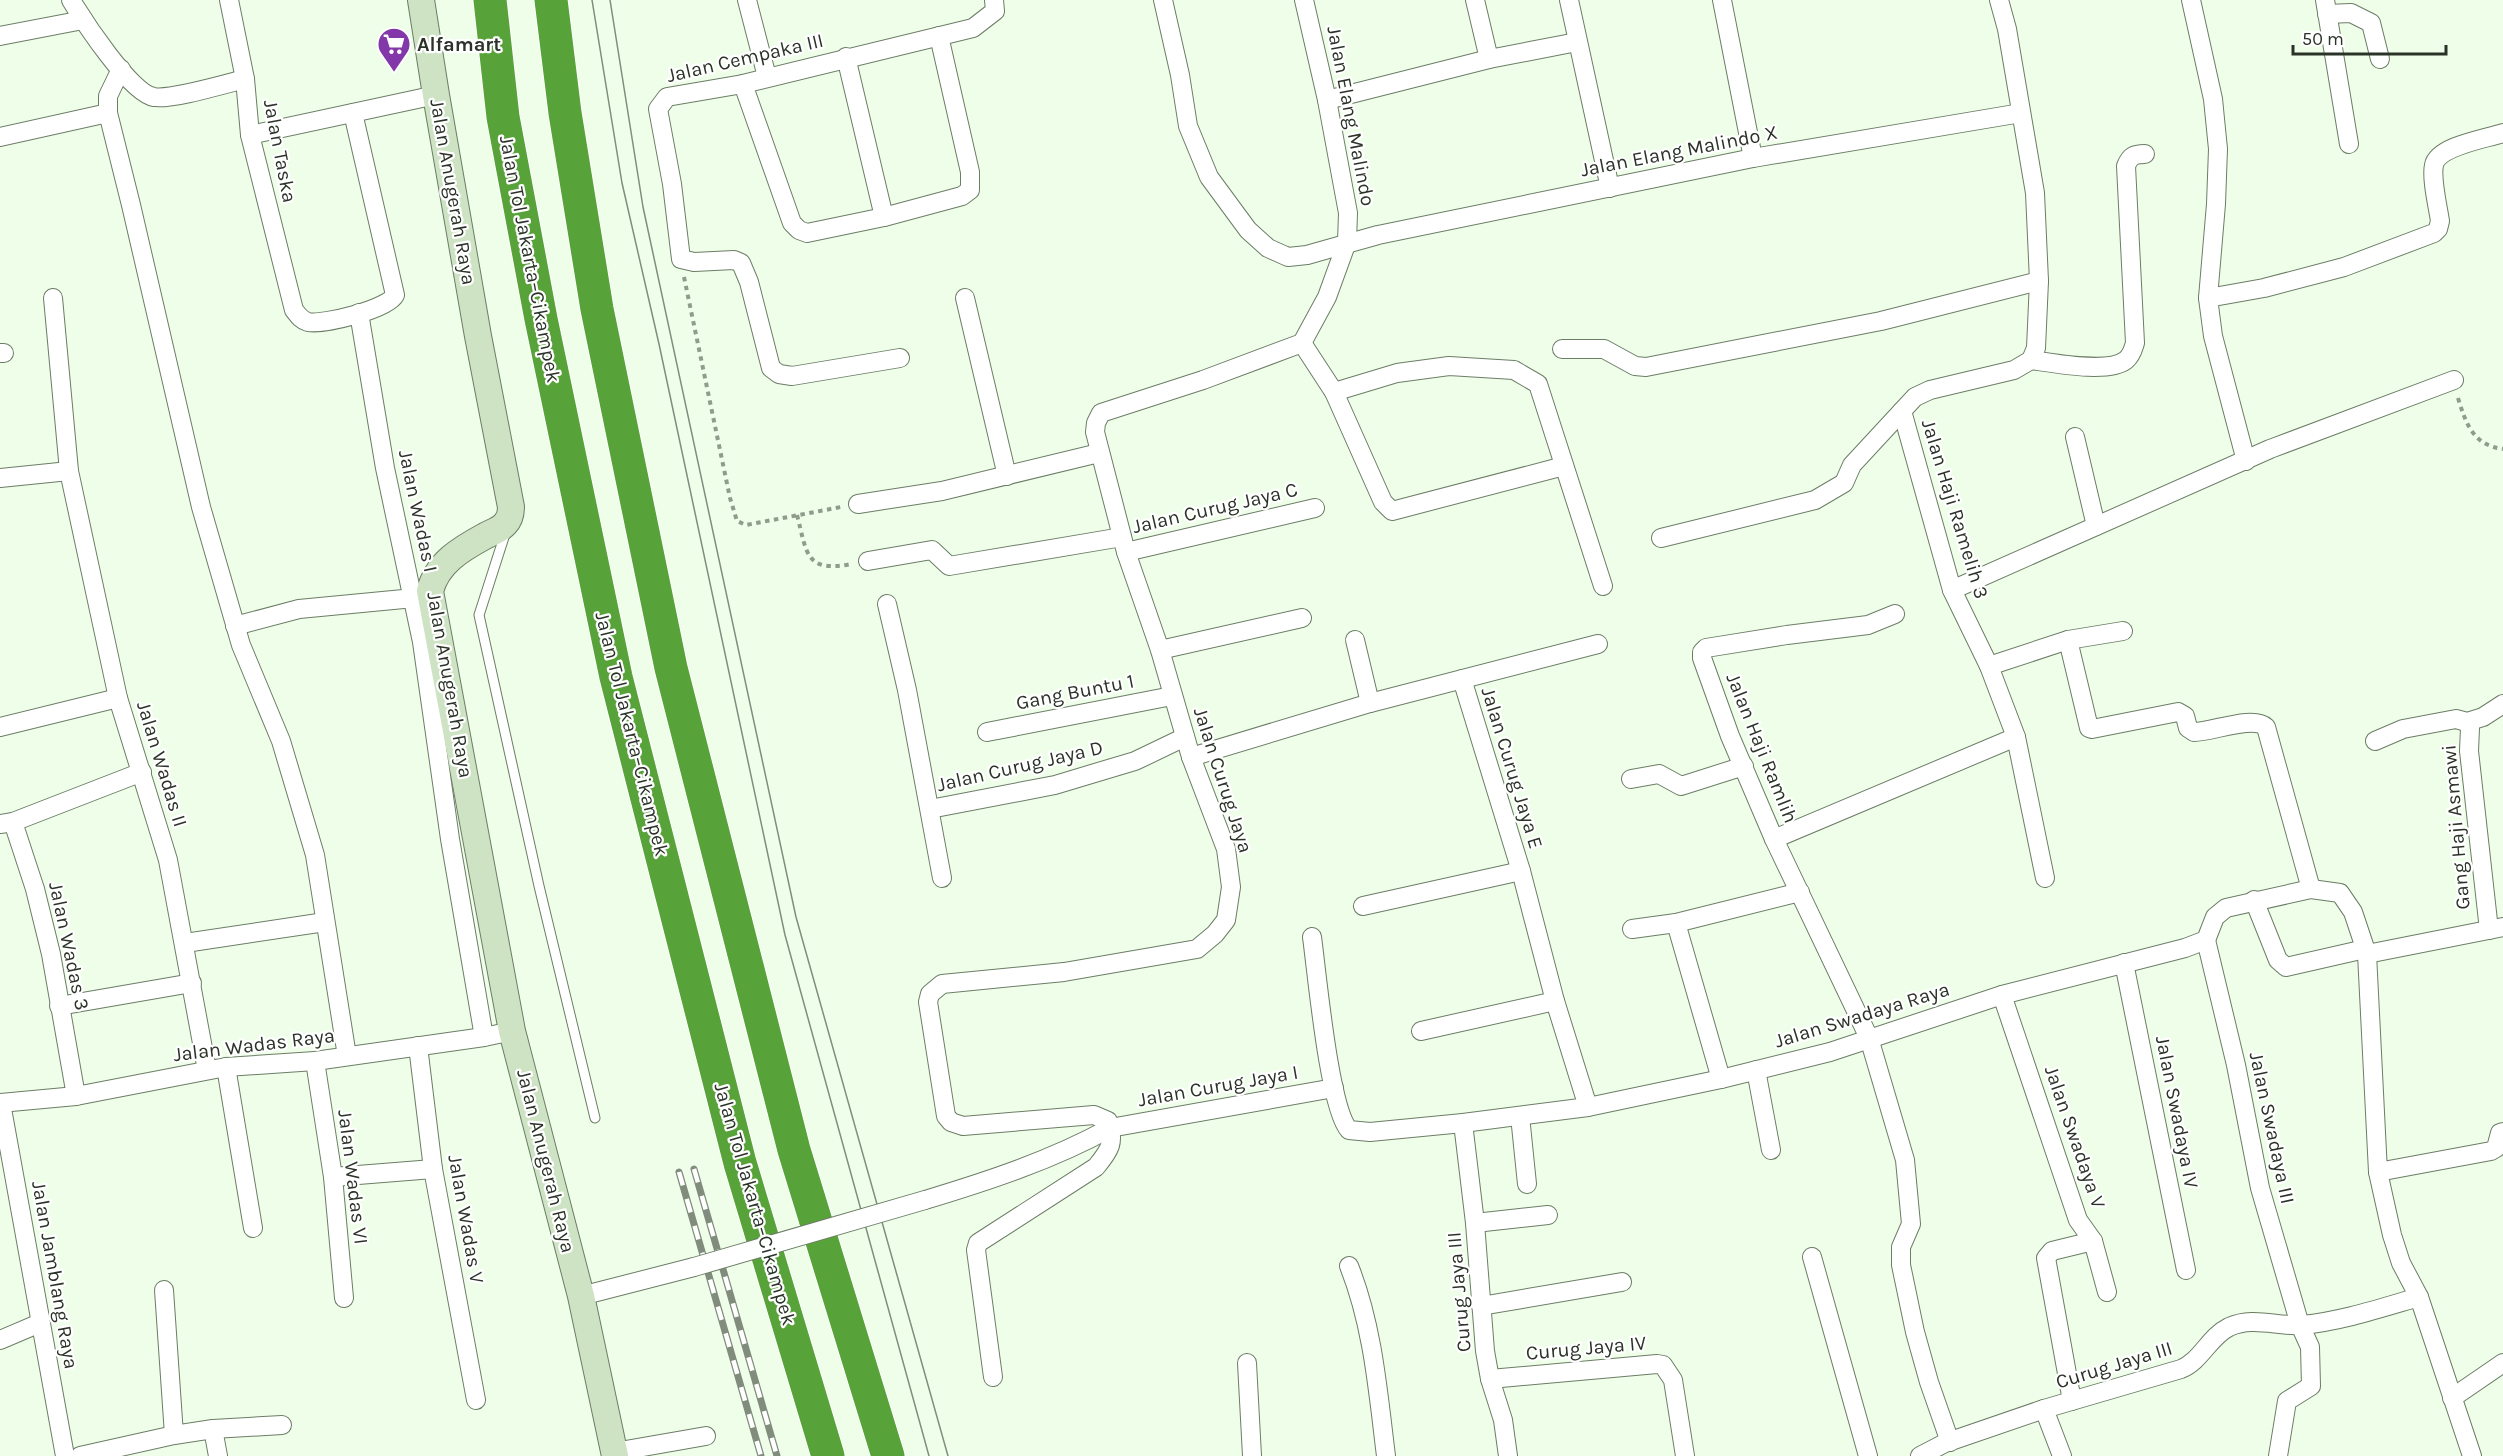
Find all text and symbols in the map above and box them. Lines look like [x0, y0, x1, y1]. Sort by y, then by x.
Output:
scale bar [2293, 18, 2446, 56]
street label: Jalan Elang Malindo [1322, 24, 1380, 208]
supermarket icon: Alfamart [376, 26, 412, 73]
text: 50 m [2302, 28, 2344, 50]
street label: Jalan Cempaka III [664, 29, 826, 87]
place label: Alfamart [417, 33, 501, 56]
street label: Jalan Taska [259, 97, 301, 205]
street label: Jalan Anugerah Raya [425, 97, 481, 287]
street label: Jalan Elang Malindo X [1578, 121, 1780, 181]
street label: Jalan Tol Jakarta–Cikampek [495, 133, 565, 385]
street label: Jalan Haji Ramelih 3 [1917, 417, 1993, 601]
street label: Jalan Wadas I [394, 448, 442, 574]
street label: Jalan Curug Jaya C [1130, 478, 1300, 538]
street label: Jalan Anugerah Raya [422, 590, 478, 780]
street label: Jalan Tol Jakarta–Cikampek [590, 609, 674, 859]
street label: Gang Buntu 1 [1014, 669, 1136, 715]
street label: Jalan Haji Ramlih [1721, 670, 1803, 826]
street label: Jalan Curug Jaya E [1476, 684, 1548, 852]
street label: Jalan Wadas II [132, 698, 192, 830]
street label: Jalan Curug Jaya [1189, 704, 1257, 856]
street label: Jalan Curug Jaya D [935, 736, 1105, 796]
street label: Gang Haji Asmawi [2437, 744, 2475, 910]
street label: Jalan Wadas 3 [44, 880, 94, 1012]
street label: Jalan Swadaya Raya [1772, 977, 1952, 1053]
street label: Jalan Wadas Raya [172, 1024, 336, 1066]
street label: Jalan Swadaya IV [2151, 1034, 2203, 1190]
street label: Jalan Swadaya III [2245, 1050, 2299, 1206]
street label: Jalan Curug Jaya I [1136, 1061, 1300, 1111]
street label: Jalan Swadaya V [2040, 1063, 2110, 1211]
street label: Jalan Anugerah Raya [512, 1067, 580, 1255]
street label: Jalan Tol Jakarta–Cikampek [709, 1080, 801, 1328]
street label: Jalan Wadas VI [333, 1108, 373, 1246]
street label: Jalan Wadas V [443, 1153, 489, 1285]
street label: Jalan Jamblang Raya [27, 1179, 83, 1371]
street label: Curug Jaya III [1442, 1231, 1476, 1353]
street label: Curug Jaya IV [1525, 1331, 1647, 1365]
street label: Curug Jaya III [2053, 1336, 2175, 1394]

